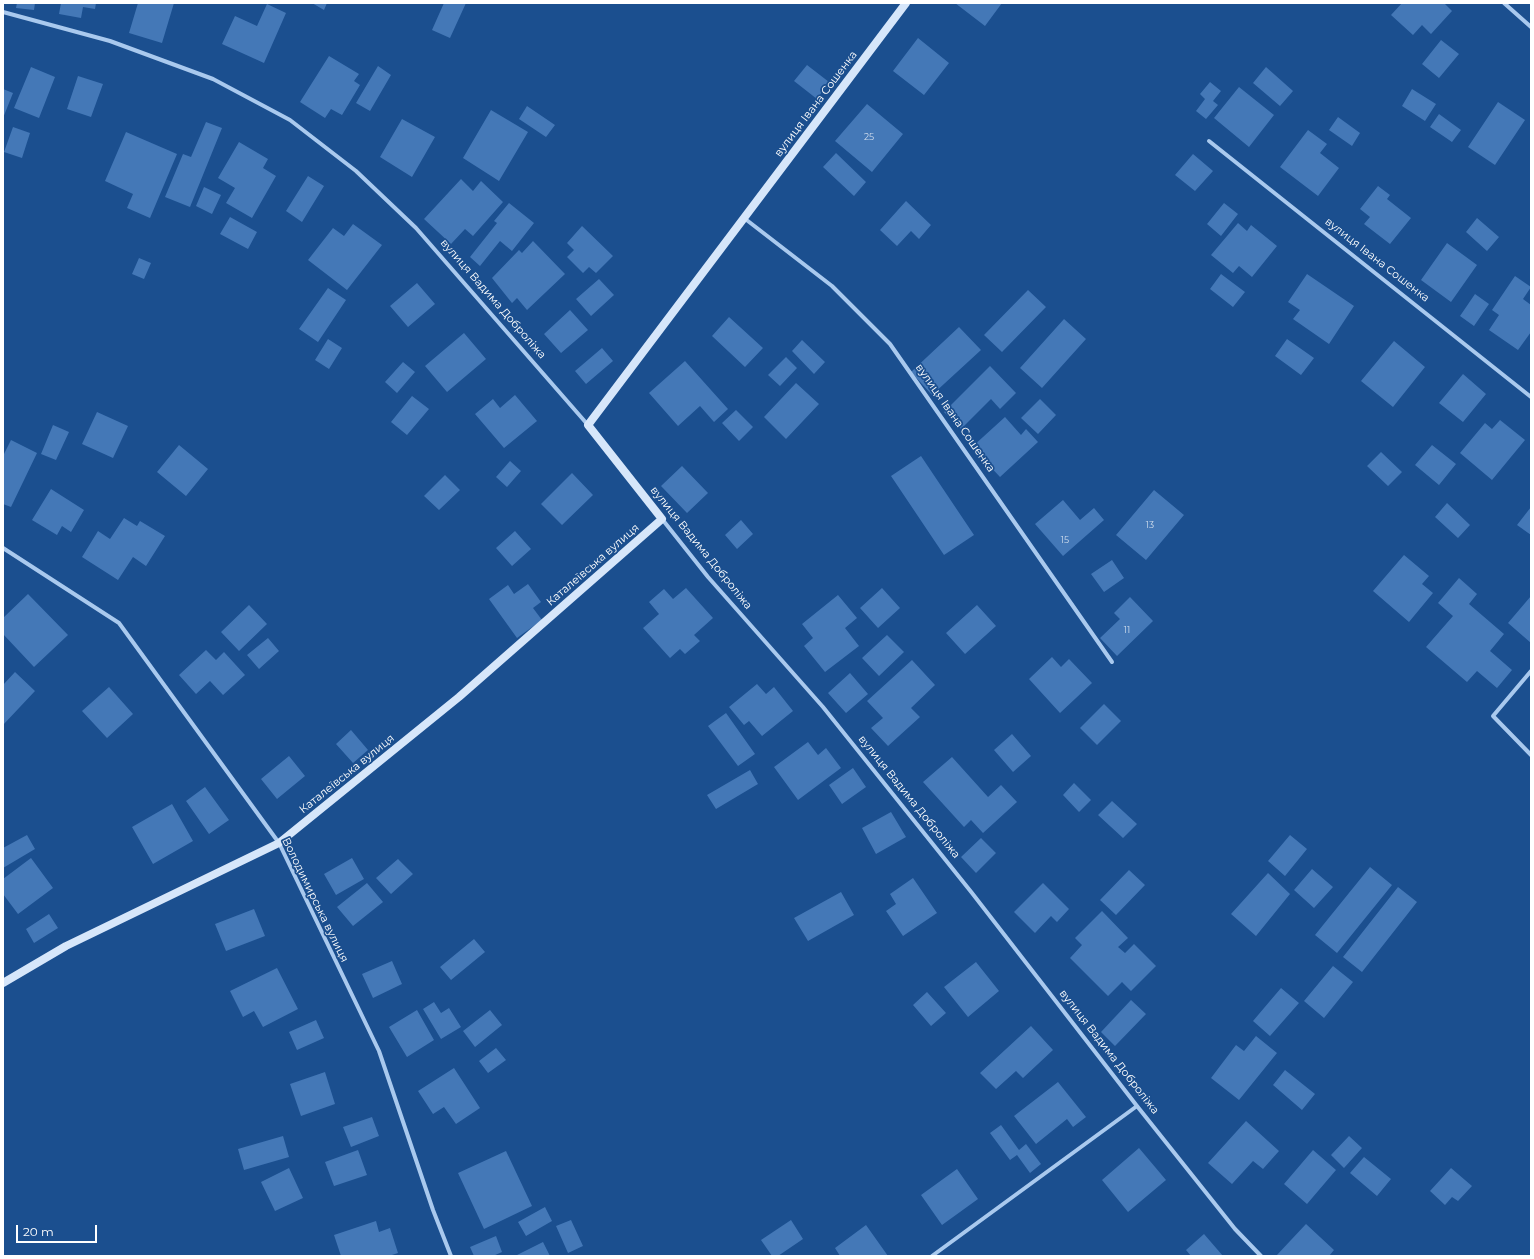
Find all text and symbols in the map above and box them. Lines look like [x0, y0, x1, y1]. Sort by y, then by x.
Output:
street label: вулиця Івана Сошенка [772, 48, 860, 160]
house number: 25 [864, 132, 874, 142]
street label: вулиця Івана Сошенка [1322, 215, 1432, 305]
street label: вулиця Вадима Доброліжа [437, 236, 549, 362]
street label: вулиця Івана Сошенка [913, 361, 997, 475]
street label: вулиця Вадима Доброліжа [647, 484, 755, 612]
house number: 13 [1146, 520, 1154, 530]
street label: Каталеївська вулиця [544, 521, 642, 609]
house number: 15 [1061, 535, 1069, 545]
house number: 11 [1124, 625, 1130, 635]
street label: Каталеївська вулиця [297, 732, 397, 816]
street label: вулиця Вадима Доброліжа [855, 733, 963, 861]
street label: Володимирська вулиця [279, 836, 351, 964]
street label: вулиця Вадима Доброліжа [1056, 987, 1162, 1117]
scale bar [18, 1217, 99, 1243]
text: 20 m [23, 1224, 54, 1239]

